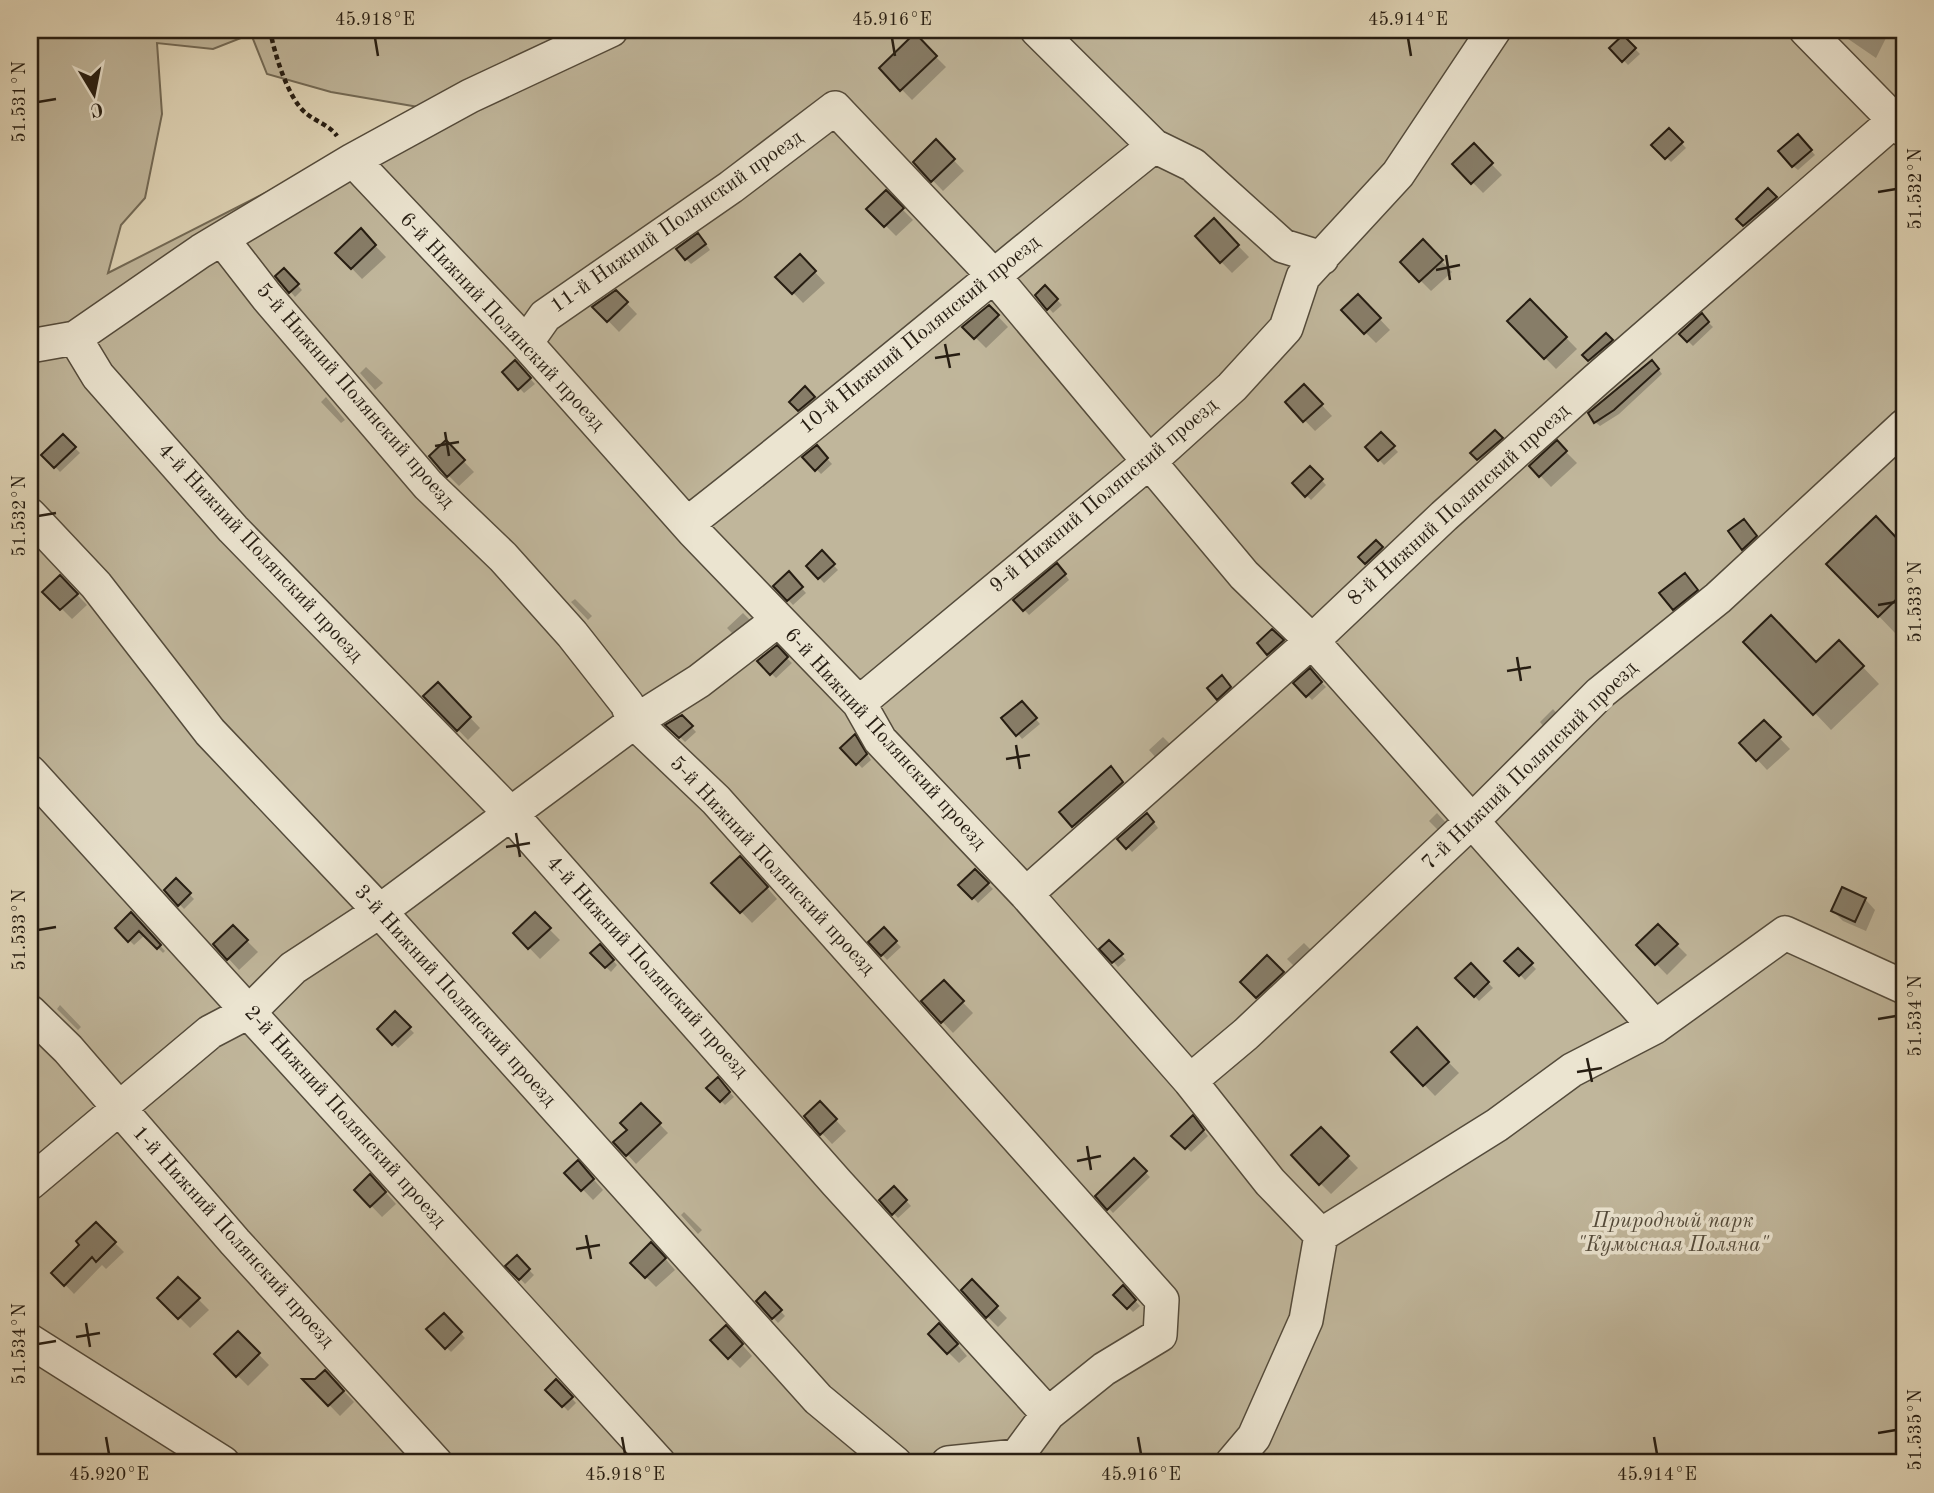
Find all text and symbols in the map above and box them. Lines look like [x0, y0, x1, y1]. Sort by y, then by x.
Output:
text: 45.918°E [335, 11, 415, 29]
text: 45.916°E [852, 11, 932, 29]
text: 45.914°E [1368, 11, 1448, 29]
north arrow [60, 60, 130, 130]
text: 51.531°N [11, 61, 29, 143]
text: С [89, 98, 104, 119]
street label: 11-й Нижний Полянский проезд [547, 126, 807, 317]
text: 51.532°N [1907, 148, 1925, 230]
street label: 6-й Нижний Полянский проезд [395, 209, 609, 436]
street label: 10-й Нижний Полянский проезд [796, 231, 1045, 438]
street label: 5-й Нижний Полянский проезд [252, 280, 459, 513]
street label: 9-й Нижний Полянский проезд [986, 394, 1222, 597]
street label: 8-й Нижний Полянский проезд [1344, 400, 1574, 610]
street label: 4-й Нижний Полянский проезд [153, 440, 367, 667]
text: 51.532°N [11, 475, 29, 557]
text: 51.533°N [1907, 561, 1925, 643]
street label: 6-й Нижний Полянский проезд [780, 624, 990, 854]
street label: 7-й Нижний Полянский проезд [1418, 657, 1642, 874]
street label: 5-й Нижний Полянский проезд [665, 753, 879, 980]
street label: 4-й Нижний Полянский проезд [542, 852, 752, 1082]
street label: 3-й Нижний Полянский проезд [350, 881, 560, 1111]
text: 51.533°N [11, 889, 29, 971]
text: 51.534°N [1907, 975, 1925, 1057]
street label: 2-й Нижний Полянский проезд [240, 1002, 450, 1232]
street label: 1-й Нижний Полянский проезд [128, 1122, 338, 1352]
park label: Природный парк "Кумысная Поляна" [1577, 1211, 1769, 1256]
text: 51.534°N [11, 1303, 29, 1385]
text: 51.535°N [1907, 1389, 1925, 1471]
text: 45.920°E [69, 1466, 149, 1484]
text: 45.918°E [585, 1466, 665, 1484]
text: 45.916°E [1101, 1466, 1181, 1484]
text: 45.914°E [1617, 1466, 1697, 1484]

